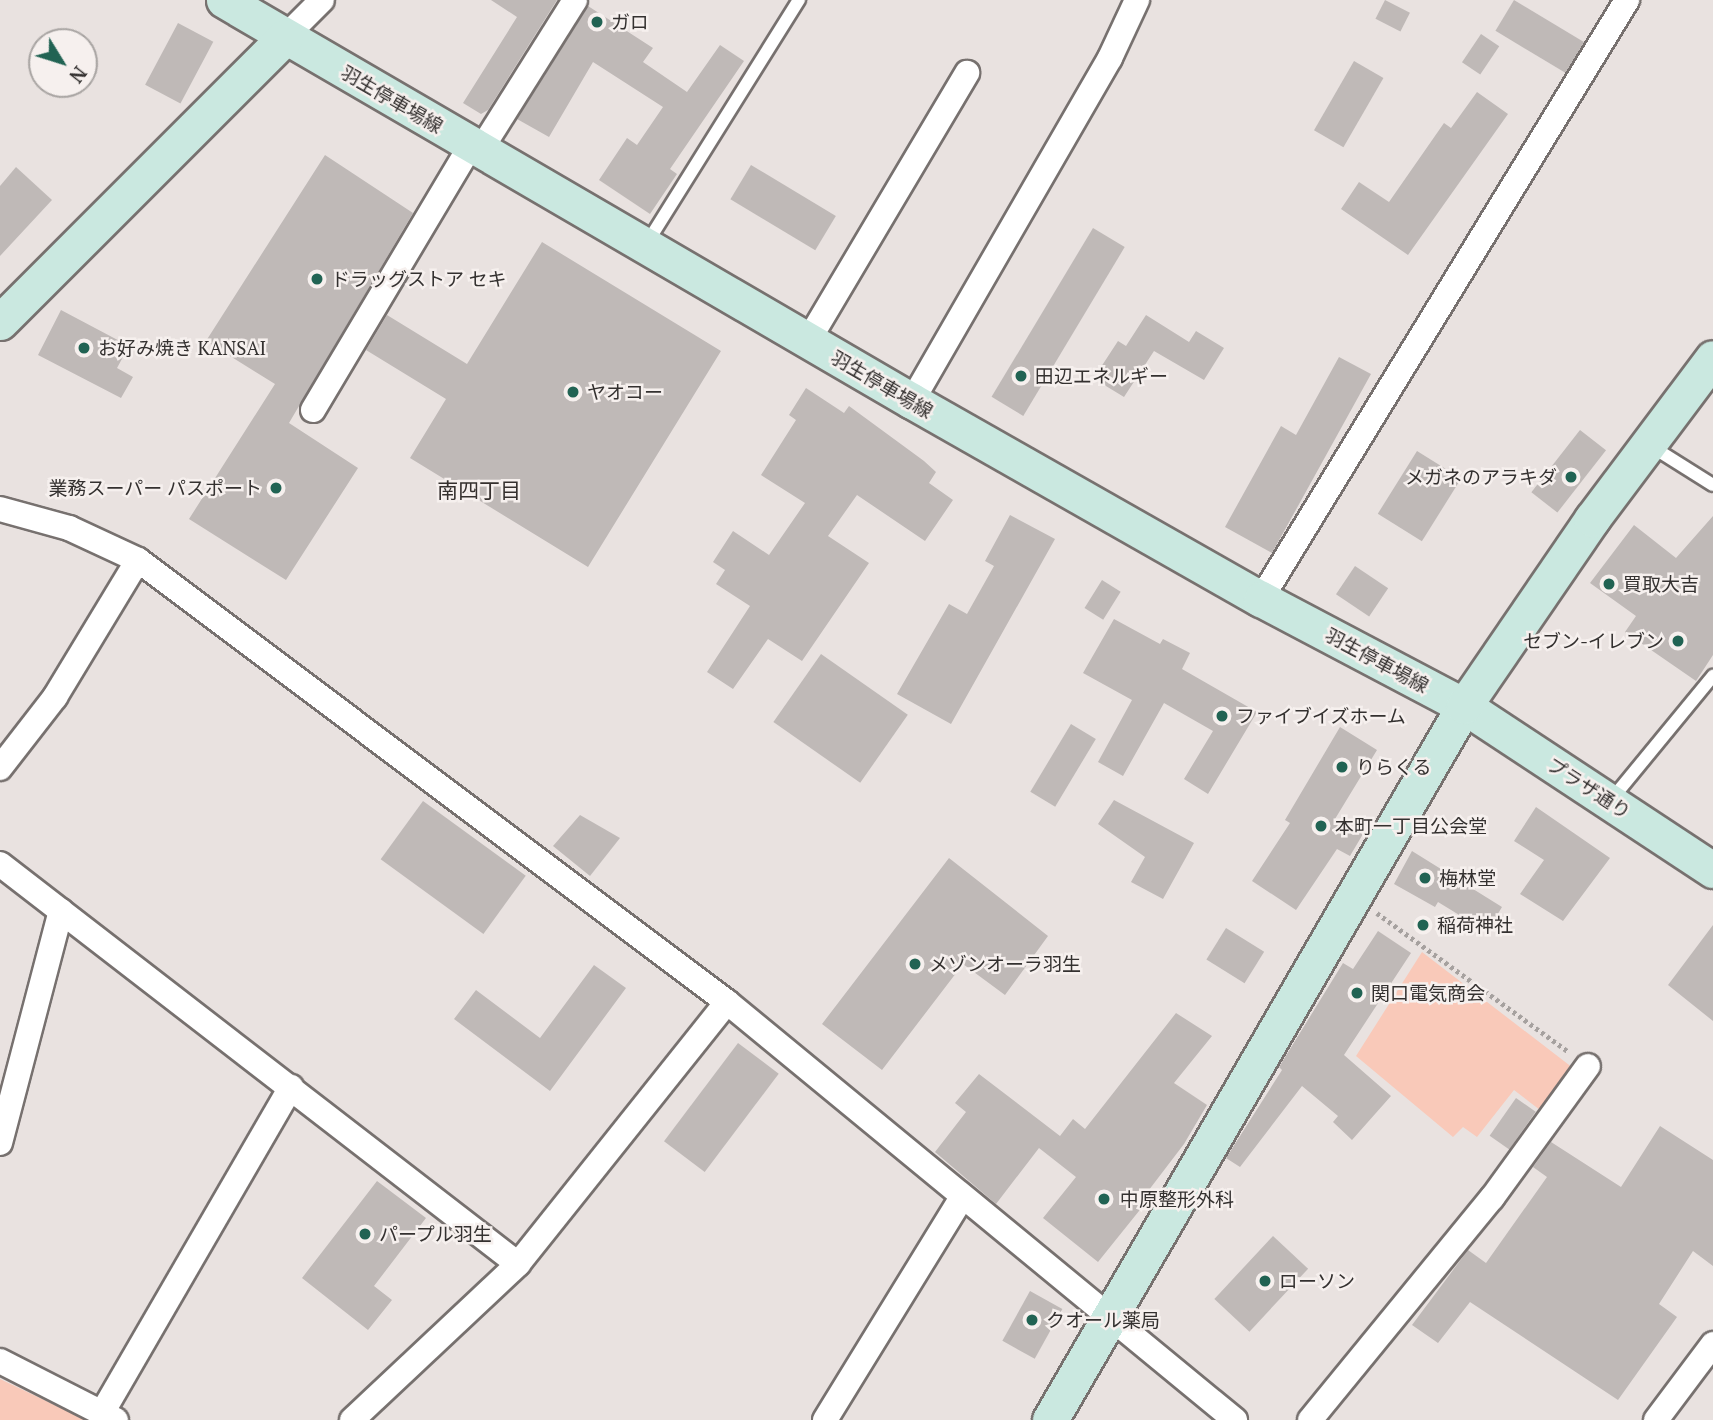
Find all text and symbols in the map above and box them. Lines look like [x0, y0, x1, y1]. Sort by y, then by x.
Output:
place label: ガロ [611, 11, 649, 33]
marker: ガロ [589, 14, 605, 30]
north arrow [28, 28, 98, 98]
street label: 羽生停車場線 [337, 61, 447, 137]
text: N [64, 62, 93, 88]
place label: ドラッグストア セキ [331, 268, 507, 290]
marker: ドラッグストア セキ [309, 271, 325, 287]
place label: お好み焼き KANSAI [98, 337, 266, 359]
marker: お好み焼き KANSAI [76, 340, 92, 356]
street label: 羽生停車場線 [827, 346, 937, 422]
place label: 田辺エネルギー [1035, 365, 1168, 387]
marker: 田辺エネルギー [1013, 368, 1029, 384]
place label: ヤオコー [587, 381, 663, 403]
marker: ヤオコー [565, 384, 581, 400]
place label: メガネのアラキダ [1405, 466, 1557, 488]
marker: メガネのアラキダ [1563, 469, 1579, 485]
place label: 業務スーパー パスポート [48, 477, 262, 499]
district label: 南四丁目 [437, 477, 521, 503]
marker: 業務スーパー パスポート [268, 480, 284, 496]
place label: 買取大吉 [1623, 573, 1699, 595]
marker: 買取大吉 [1601, 576, 1617, 592]
street label: 羽生停車場線 [1321, 623, 1433, 697]
place label: セブン-イレブン [1523, 630, 1664, 652]
marker: セブン-イレブン [1670, 633, 1686, 649]
place label: ファイブイズホーム [1236, 705, 1407, 727]
marker: ファイブイズホーム [1214, 708, 1230, 724]
street label: プラザ通り [1543, 753, 1635, 823]
place label: りらくる [1356, 756, 1432, 778]
marker: りらくる [1334, 759, 1350, 775]
place label: 本町一丁目公会堂 [1335, 815, 1487, 837]
marker: 本町一丁目公会堂 [1313, 818, 1329, 834]
place label: 梅林堂 [1439, 867, 1496, 889]
marker: 梅林堂 [1417, 870, 1433, 886]
place label: 稲荷神社 [1437, 914, 1513, 936]
marker: 稲荷神社 [1415, 917, 1431, 933]
place label: メゾンオーラ羽生 [929, 953, 1081, 975]
marker: メゾンオーラ羽生 [907, 956, 923, 972]
place label: 関口電気商会 [1371, 982, 1485, 1004]
marker: 関口電気商会 [1349, 985, 1365, 1001]
place label: 中原整形外科 [1120, 1188, 1234, 1210]
marker: 中原整形外科 [1094, 1189, 1114, 1209]
place label: パープル羽生 [379, 1223, 493, 1245]
marker: パープル羽生 [357, 1226, 373, 1242]
place label: ローソン [1279, 1270, 1355, 1292]
marker: ローソン [1257, 1273, 1273, 1289]
place label: クオール薬局 [1046, 1309, 1160, 1331]
marker: クオール薬局 [1024, 1312, 1040, 1328]

